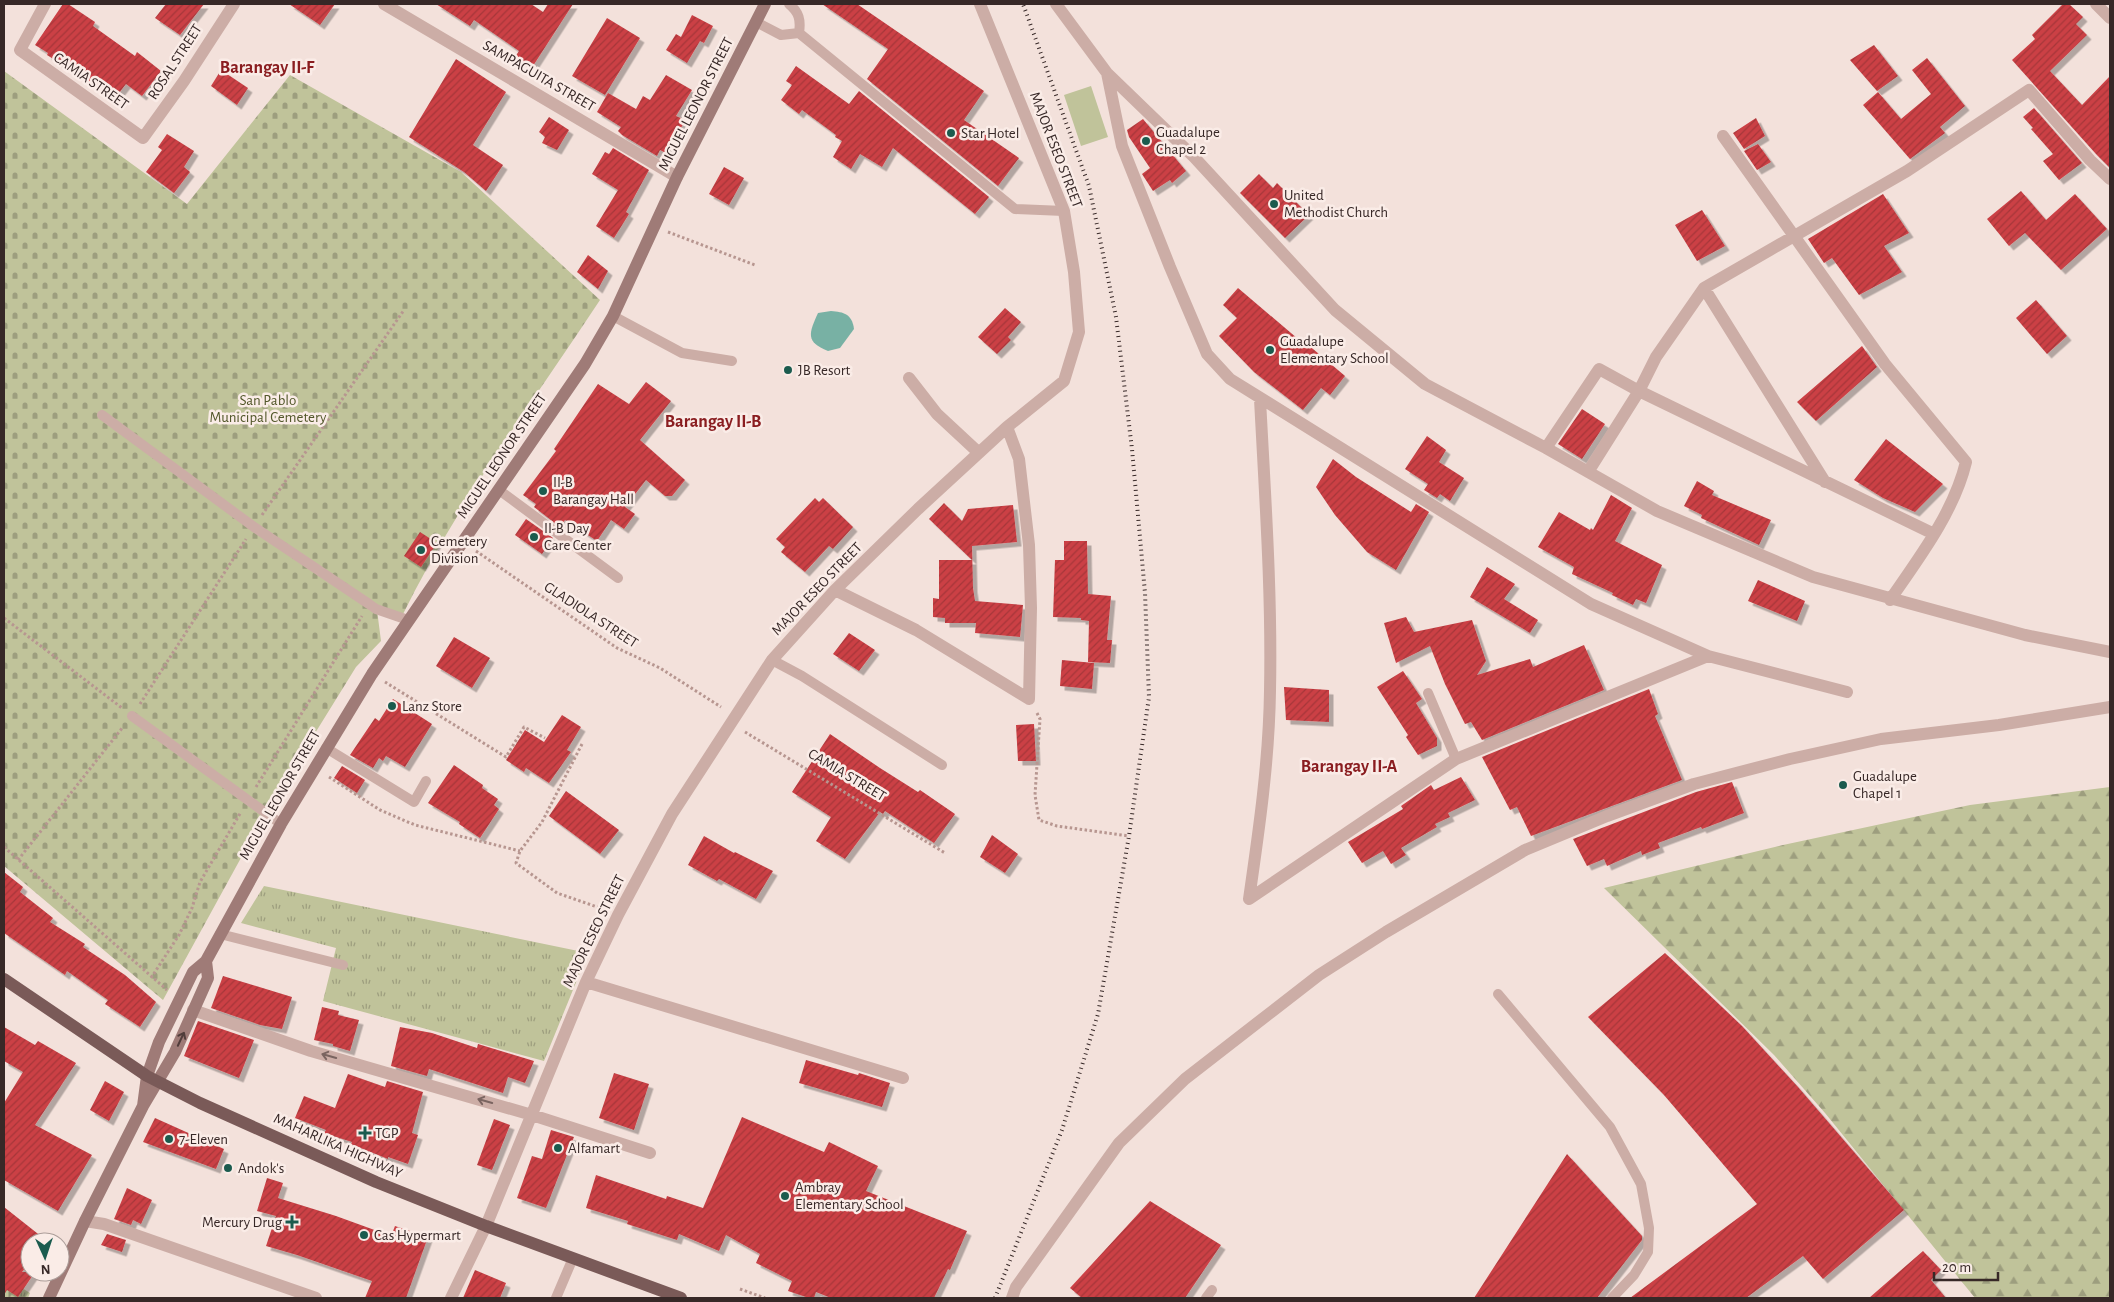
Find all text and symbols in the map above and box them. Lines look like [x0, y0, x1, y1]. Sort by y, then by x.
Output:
street label: ROSAL STREET [145, 21, 205, 102]
street label: MIGUEL LEONOR STREET [656, 34, 736, 173]
street label: SAMPAGUITA STREET [480, 38, 598, 115]
street label: CAMIA STREET [51, 50, 132, 113]
district label: Barangay II-F [220, 59, 315, 77]
street label: MAJOR ESEO STREET [1027, 90, 1085, 211]
place label: Guadalupe Chapel 2 [1156, 125, 1220, 157]
place label: Star Hotel [961, 126, 1020, 141]
marker: Star Hotel [945, 127, 957, 139]
marker: Guadalupe Chapel 2 [1140, 135, 1152, 147]
place label: United Methodist Church [1284, 188, 1388, 220]
marker: United Methodist Church [1268, 198, 1280, 210]
place label: Guadalupe Elementary School [1280, 334, 1389, 366]
marker: Guadalupe Elementary School [1264, 344, 1276, 356]
place label: JB Resort [798, 363, 850, 378]
marker: JB Resort [782, 364, 794, 376]
street label: MIGUEL LEONOR STREET [455, 390, 550, 521]
park label: San Pablo Municipal Cemetery [210, 393, 327, 425]
district label: Barangay II-B [665, 413, 761, 431]
place label: II-B Barangay Hall [553, 475, 634, 507]
marker: II-B Barangay Hall [537, 485, 549, 497]
place label: II-B Day Care Center [544, 521, 611, 553]
marker: II-B Day Care Center [528, 531, 540, 543]
place label: Cemetery Division [431, 534, 488, 566]
street label: MAJOR ESEO STREET [769, 539, 866, 638]
marker: Cemetery Division [415, 544, 427, 556]
street label: GLADIOLA STREET [541, 579, 641, 651]
place label: Lanz Store [402, 699, 462, 714]
marker: Lanz Store [386, 700, 398, 712]
street label: MIGUEL LEONOR STREET [237, 727, 324, 863]
street label: CAMIA STREET [806, 746, 889, 804]
district label: Barangay II-A [1301, 758, 1398, 776]
place label: Guadalupe Chapel 1 [1853, 769, 1917, 801]
marker: Guadalupe Chapel 1 [1837, 779, 1849, 791]
street label: MAJOR ESEO STREET [560, 872, 628, 990]
one-way arrow [177, 1032, 186, 1047]
one-way arrow [321, 1051, 337, 1061]
one-way arrow [477, 1096, 493, 1106]
street label: MAHARLIKA HIGHWAY [271, 1111, 405, 1181]
place label: TGP [375, 1126, 399, 1141]
marker: TGP [359, 1127, 371, 1139]
place label: 7-Eleven [179, 1132, 228, 1147]
marker: 7-Eleven [163, 1133, 175, 1145]
place label: Alfamart [568, 1141, 620, 1156]
marker: Alfamart [552, 1142, 564, 1154]
place label: Andok's [238, 1161, 284, 1176]
marker: Andok's [222, 1162, 234, 1174]
place label: Ambray Elementary School [795, 1180, 904, 1212]
marker: Ambray Elementary School [779, 1190, 791, 1202]
place label: Mercury Drug [202, 1215, 283, 1230]
marker: Mercury Drug [286, 1216, 298, 1228]
place label: Cas Hypermart [374, 1228, 461, 1243]
marker: Cas Hypermart [358, 1229, 370, 1241]
north arrow [20, 1232, 70, 1282]
scale bar [1934, 1250, 1998, 1282]
text: 20 m [1942, 1260, 1971, 1275]
text: N [40, 1262, 51, 1276]

